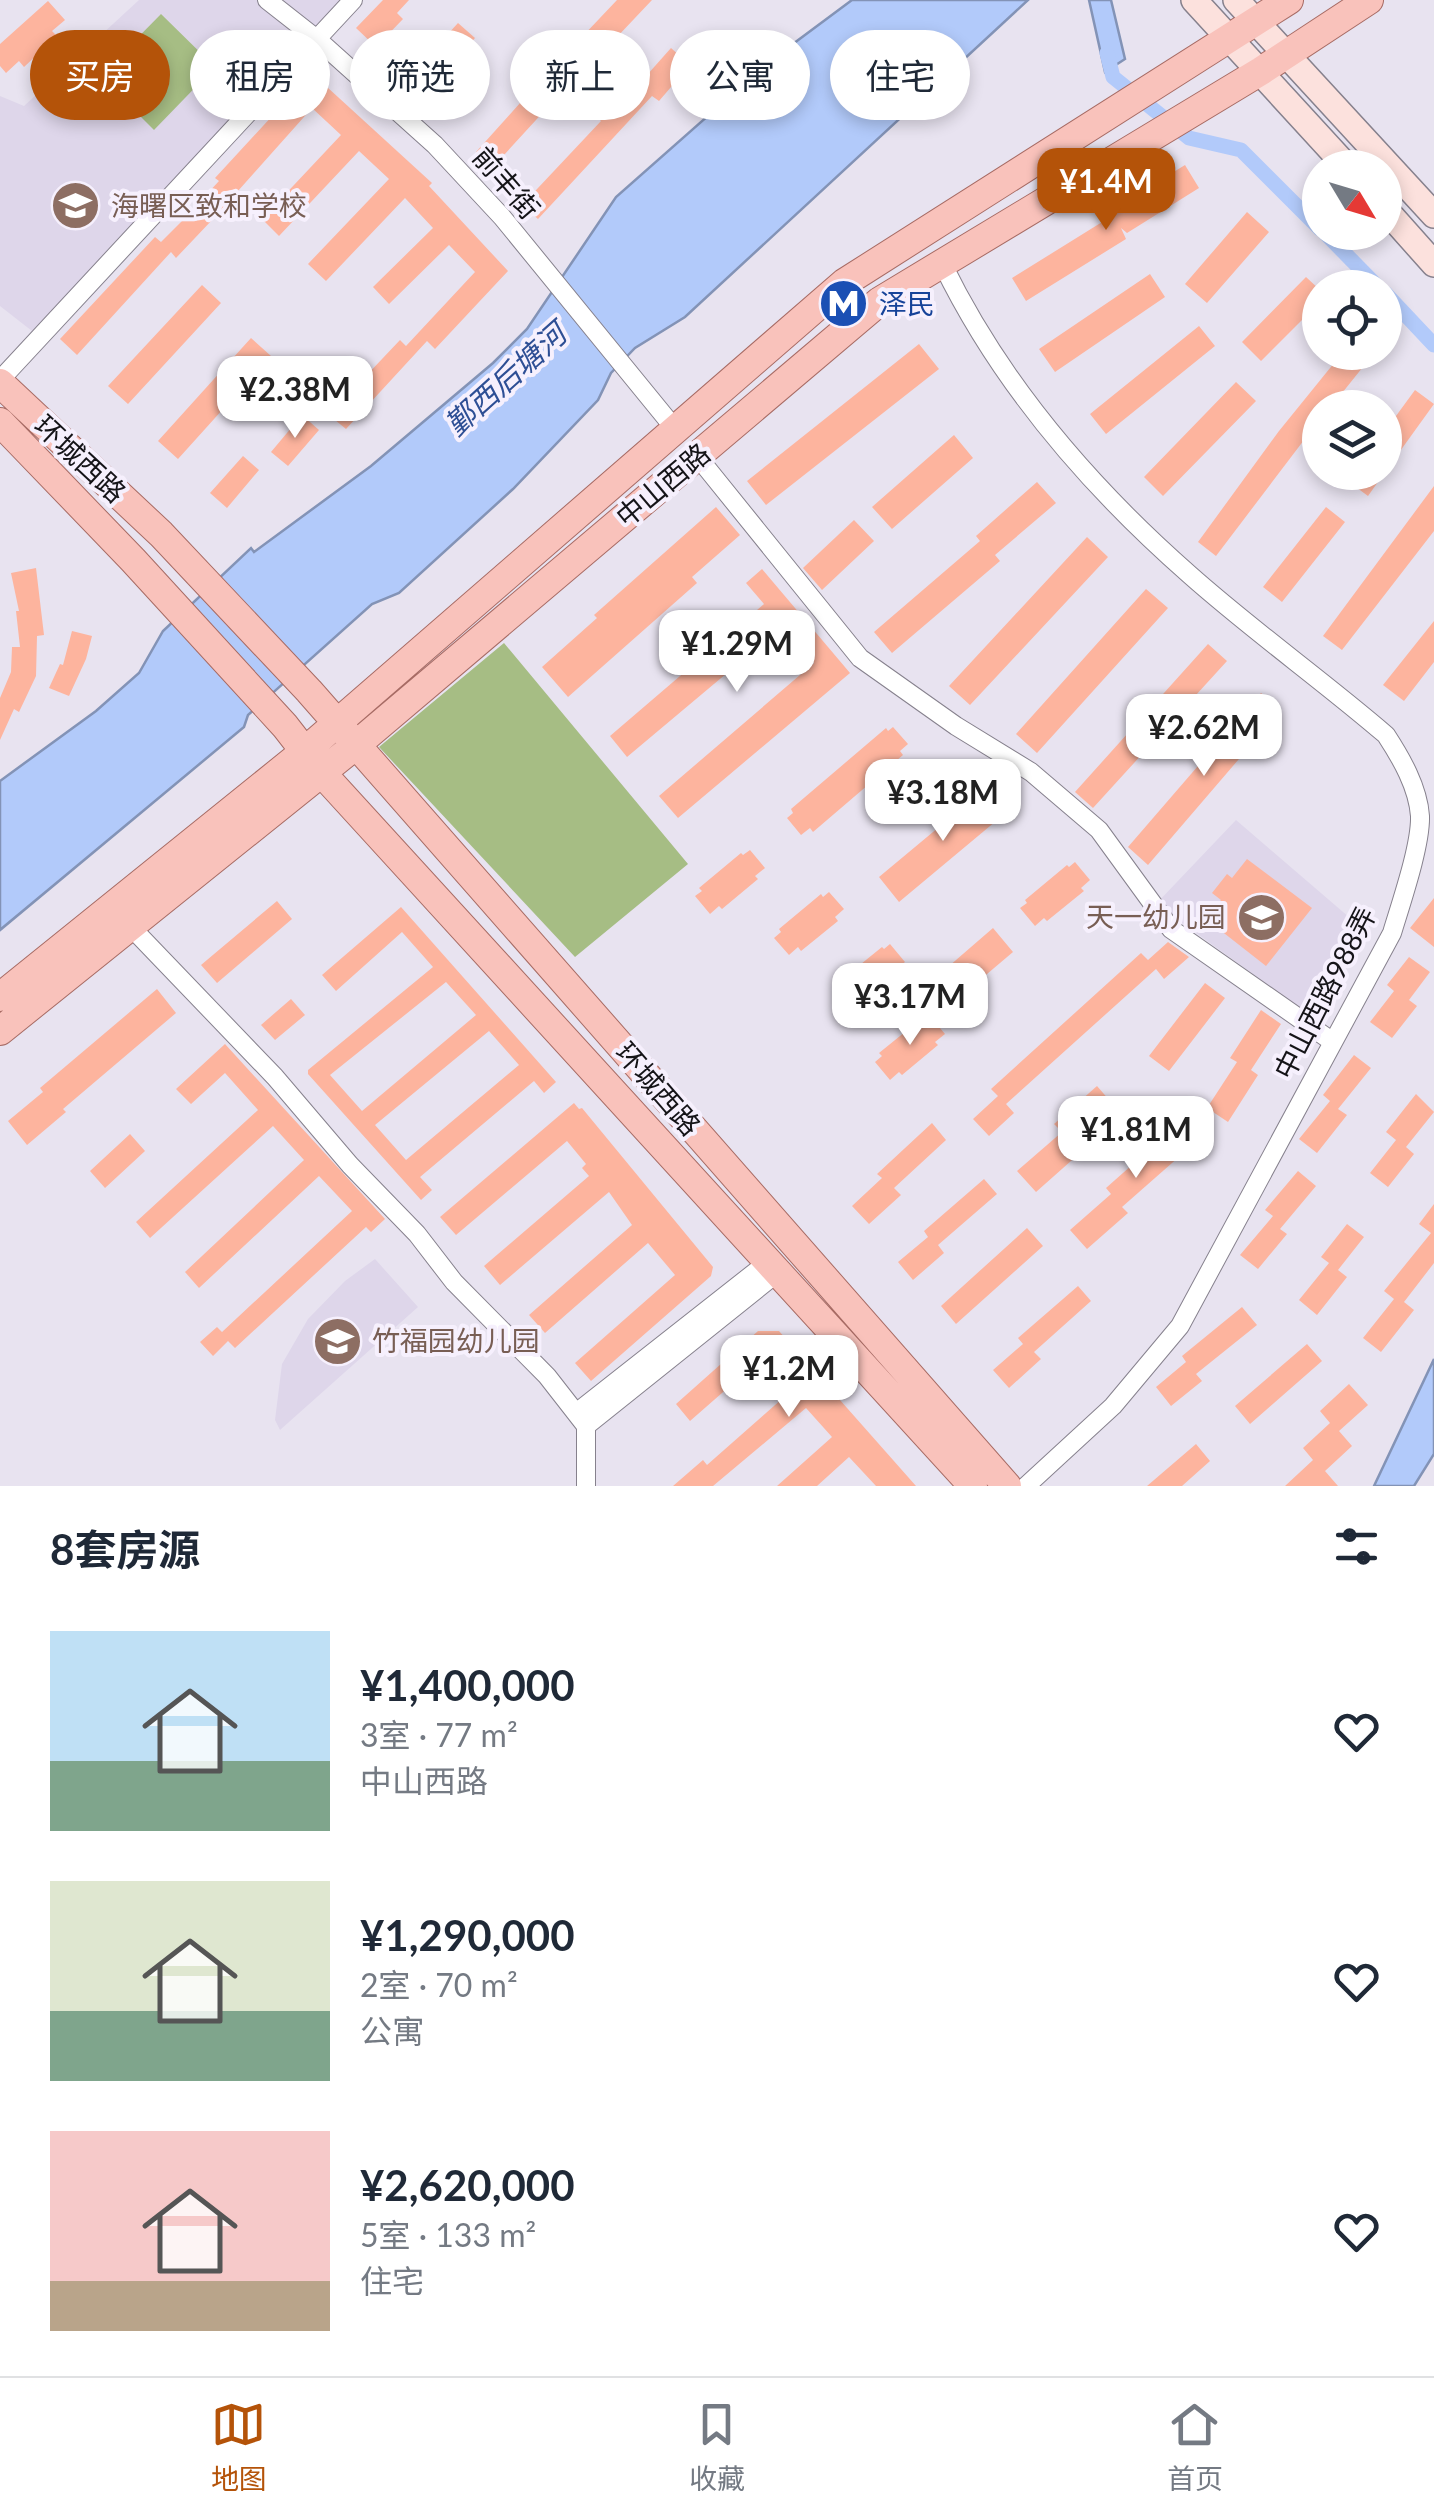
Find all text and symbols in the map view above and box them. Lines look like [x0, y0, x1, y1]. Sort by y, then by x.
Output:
chip: 买房 [30, 30, 170, 120]
chip: 租房 [190, 30, 330, 120]
chip: 筛选 [350, 30, 490, 120]
chip: 新上 [510, 30, 650, 120]
chip: 公寓 [670, 30, 810, 120]
chip: 住宅 [830, 30, 970, 120]
street label: 前丰街 [466, 139, 547, 225]
pin: ¥1.4M [1036, 148, 1176, 233]
north arrow [1302, 150, 1402, 250]
map controls [1302, 150, 1402, 490]
text: ¥1.4M [1059, 161, 1153, 200]
school or university icon: 海曙区致和学校 [50, 180, 102, 232]
place label: 海曙区致和学校 [111, 188, 307, 222]
button: locate [1302, 270, 1402, 370]
metro station icon: 泽民 [818, 278, 870, 330]
place label: 泽民 [879, 286, 935, 320]
water label: 鄞西后塘河 [437, 312, 576, 442]
pin: ¥2.38M [214, 356, 376, 441]
text: ¥2.38M [239, 369, 351, 408]
button: layers [1302, 390, 1402, 490]
street label: 环城西路 [28, 408, 133, 509]
street label: 中山西路 [609, 435, 716, 533]
pin: ¥1.29M [656, 610, 818, 695]
text: ¥1.29M [681, 623, 793, 662]
pin: ¥2.62M [1123, 694, 1285, 779]
text: ¥2.62M [1148, 707, 1260, 746]
pin: ¥3.18M [862, 759, 1024, 844]
text: ¥3.18M [887, 772, 999, 811]
school or university icon: 天一幼儿园 [1235, 891, 1287, 943]
place label: 天一幼儿园 [1086, 899, 1226, 933]
street label: 中山西路988弄 [1266, 901, 1382, 1084]
pin: ¥3.17M [829, 963, 991, 1048]
text: ¥3.17M [854, 976, 966, 1015]
street label: 环城西路 [609, 1035, 708, 1142]
pin: ¥1.81M [1055, 1096, 1217, 1181]
text: ¥1.81M [1080, 1109, 1192, 1148]
school or university icon: 竹福园幼儿园 [311, 1315, 363, 1367]
place label: 竹福园幼儿园 [372, 1323, 540, 1357]
pin: ¥1.2M [719, 1335, 859, 1420]
text: ¥1.2M [742, 1348, 836, 1387]
icon: filters [1329, 1519, 1384, 1574]
text: 8套房源 [50, 1524, 200, 1574]
text: ¥1,400,000 [360, 1660, 575, 1710]
icon: home [130, 1671, 250, 1791]
icon: heart [1329, 1704, 1384, 1759]
text: 3室 · 77 m² [360, 1715, 518, 1754]
text: 中山西路 [360, 1761, 488, 1800]
text: ¥1,290,000 [360, 1910, 575, 1960]
icon: home [130, 1921, 250, 2041]
icon: heart [1329, 1954, 1384, 2009]
text: 2室 · 70 m² [360, 1965, 518, 2004]
text: 公寓 [360, 2011, 424, 2050]
text: ¥2,620,000 [360, 2160, 575, 2210]
icon: home [130, 2171, 250, 2291]
icon: heart [1329, 2204, 1384, 2259]
text: 5室 · 133 m² [360, 2215, 536, 2254]
text: 住宅 [360, 2261, 424, 2300]
tab: 地图 [211, 2397, 267, 2497]
tab: 收藏 [689, 2397, 745, 2497]
tab: 首页 [1167, 2397, 1223, 2497]

